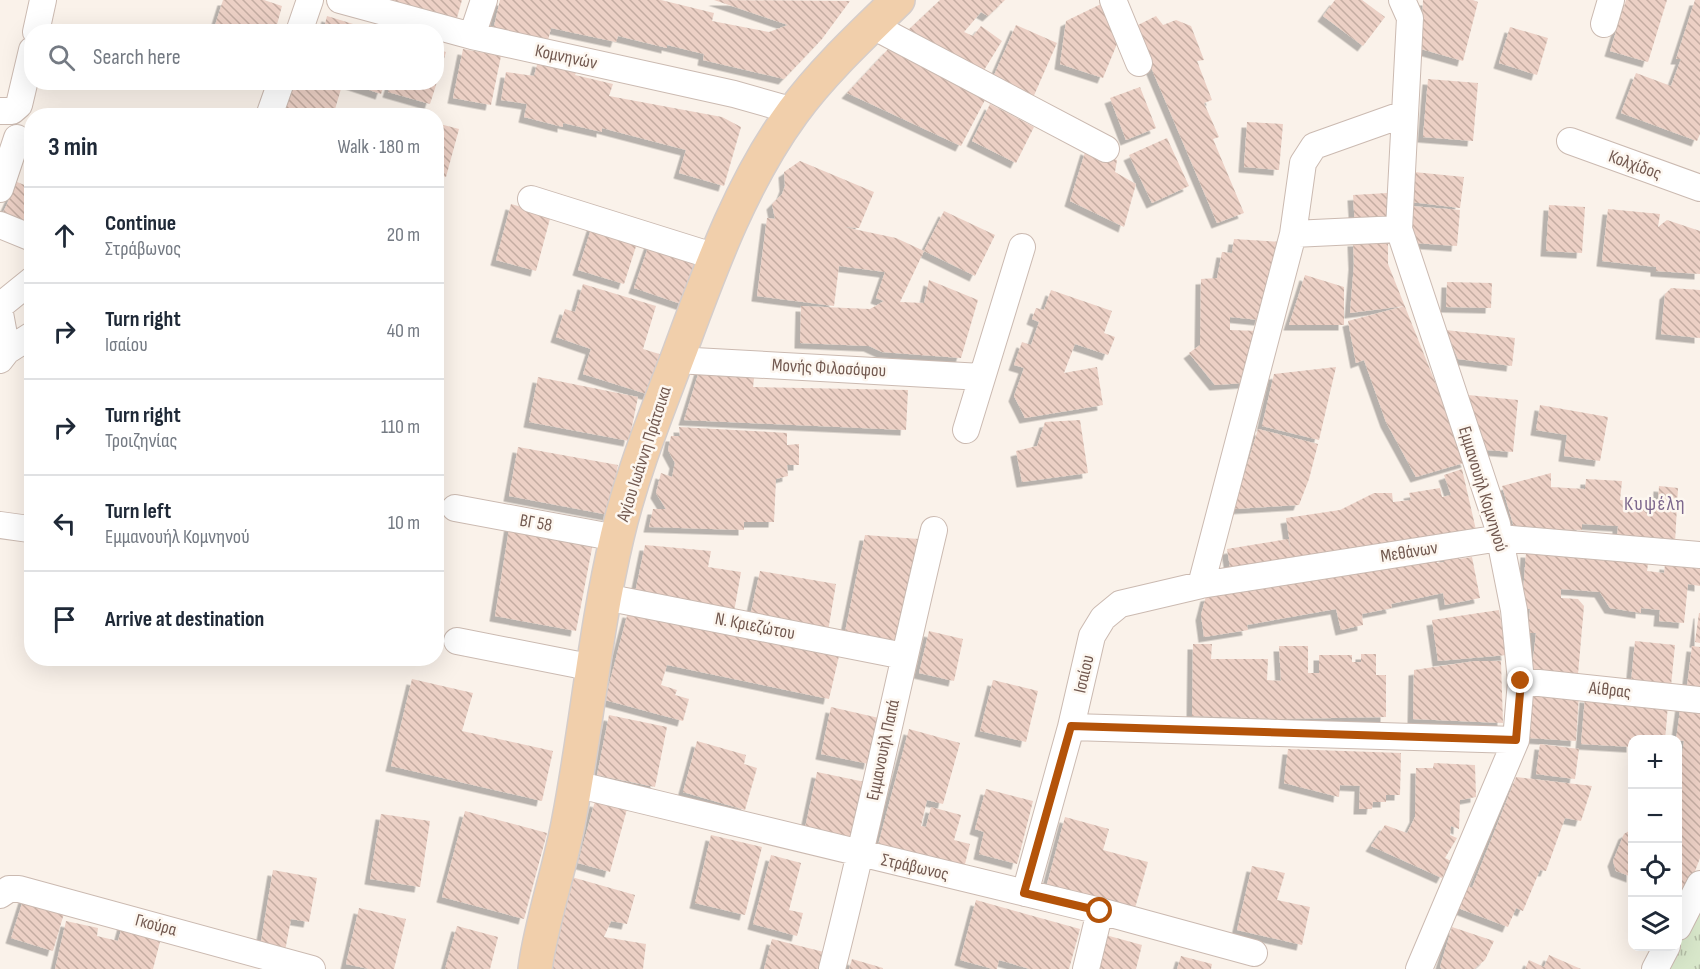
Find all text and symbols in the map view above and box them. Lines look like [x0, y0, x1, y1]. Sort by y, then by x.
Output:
search box [24, 24, 444, 90]
street label: Κομνηνών [533, 40, 599, 74]
icon: search [45, 41, 78, 74]
text: Search here [93, 44, 180, 71]
text: 3 min [48, 132, 98, 163]
text: Walk · 180 m [337, 135, 420, 159]
street label: Κολχίδος [1606, 146, 1664, 184]
text: Continue [105, 210, 176, 237]
icon: ahead [48, 219, 81, 252]
text: 20 m [387, 223, 420, 247]
text: Στράβωνος [105, 237, 181, 261]
text: Turn right [105, 306, 181, 333]
icon: right [48, 315, 81, 348]
text: 40 m [387, 319, 420, 343]
text: Ισαίου [105, 333, 148, 357]
street label: Μονής Φιλοσόφου [771, 355, 887, 381]
street label: Αγίου Ιωάννη Πράτσικα [612, 383, 676, 525]
text: Turn right [105, 402, 181, 429]
icon: right [48, 411, 81, 444]
text: 110 m [381, 415, 420, 439]
street label: Εμμανουήλ Κομνηνού [1454, 424, 1512, 554]
text: Τροιζηνίας [105, 429, 177, 453]
district label: Κυψέλη [1624, 492, 1686, 516]
text: Turn left [105, 498, 171, 525]
icon: left [48, 507, 81, 540]
street label: ΒΓ 58 [518, 510, 554, 536]
text: 10 m [388, 511, 420, 535]
text: Εμμανουήλ Κομνηνού [105, 525, 250, 549]
street label: Μεθάνων [1379, 537, 1439, 567]
icon: arrive [48, 603, 81, 636]
text: Arrive at destination [105, 606, 264, 633]
street label: Ν. Κριεζώτου [713, 608, 797, 644]
street label: Ισαίου [1069, 653, 1099, 695]
route end [1507, 667, 1533, 693]
street label: Αίθρας [1587, 677, 1632, 703]
street label: Εμμανουήλ Παπά [862, 697, 904, 802]
map controls [1628, 735, 1682, 951]
button: + [1628, 735, 1682, 789]
button: − [1628, 789, 1682, 843]
button: locate [1628, 843, 1682, 897]
street label: Στράβωνος [879, 849, 951, 885]
route start [1086, 897, 1112, 923]
button: layers [1628, 897, 1682, 951]
street label: Γκούρα [133, 909, 179, 941]

